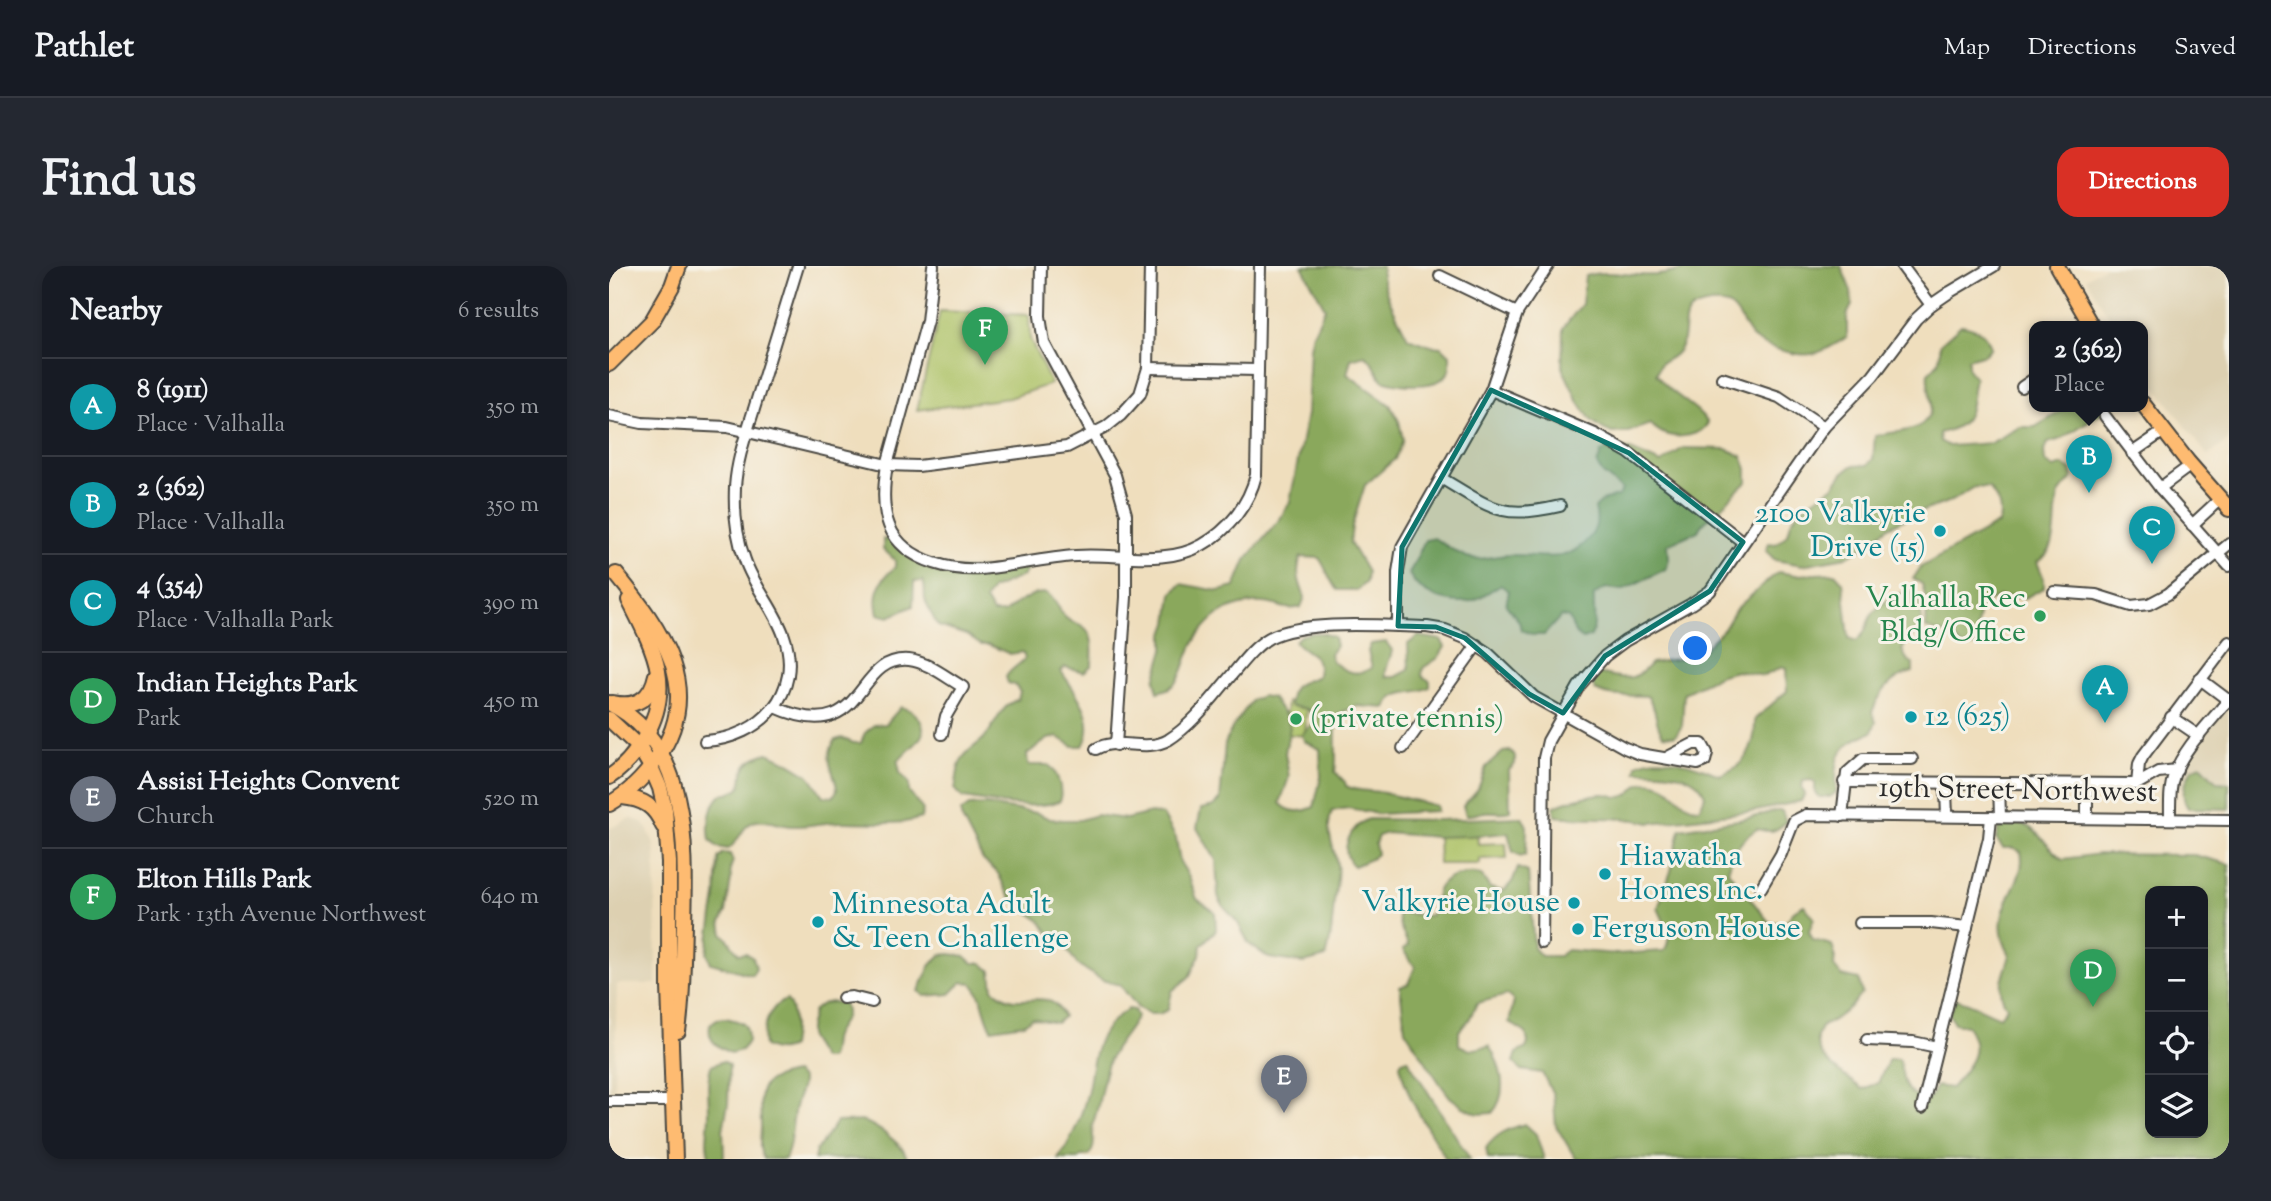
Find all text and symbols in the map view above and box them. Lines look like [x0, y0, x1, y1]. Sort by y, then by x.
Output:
text: Pathlet [35, 24, 134, 72]
text: Map [1944, 31, 1990, 65]
text: Directions [2028, 31, 2136, 65]
text: Saved [2174, 31, 2236, 65]
text: Find us [42, 147, 196, 217]
button: Directions [2057, 147, 2229, 217]
text: Nearby [70, 290, 162, 333]
text: 6 results [458, 295, 539, 328]
pin: F [962, 307, 1008, 365]
popup [2029, 321, 2148, 412]
text: 2 (362) [2054, 332, 2123, 369]
text: Place [2054, 369, 2105, 402]
text: 8 (1911) [137, 372, 209, 409]
text: A [84, 391, 102, 424]
text: 350 m [486, 391, 539, 424]
text: Place · Valhalla [137, 409, 285, 442]
pin: B [2066, 435, 2112, 493]
text: 2 (362) [137, 470, 205, 507]
text: B [86, 489, 100, 522]
text: 350 m [486, 489, 539, 522]
place label: 2100 Valkyrie Drive (15) [1755, 493, 1926, 570]
pin: C [2129, 506, 2175, 564]
text: Place · Valhalla [137, 507, 285, 540]
marker: 2100 Valkyrie Drive (15) [1932, 523, 1948, 539]
text: 4 (354) [137, 568, 204, 605]
place label: Valhalla Rec Bldg/Office [1865, 578, 2026, 655]
text: C [84, 587, 102, 620]
text: 390 m [483, 587, 539, 620]
text: Place · Valhalla Park [137, 605, 334, 638]
marker: Valhalla Rec Bldg/Office [2032, 608, 2048, 624]
your location [1678, 631, 1712, 665]
pin: A [2082, 665, 2128, 723]
text: Indian Heights Park [137, 666, 358, 703]
text: D [84, 685, 102, 718]
text: 450 m [483, 685, 539, 718]
place label: 12 (625) [1925, 696, 2011, 739]
place label: (private tennis) [1310, 698, 1504, 741]
text: Park [137, 703, 181, 736]
marker: 12 (625) [1903, 709, 1919, 725]
marker: (private tennis) [1288, 711, 1304, 727]
text: Assisi Heights Convent [137, 764, 399, 801]
street label: 19th Street Northwest [1878, 767, 2158, 815]
text: E [86, 783, 100, 816]
text: 520 m [484, 783, 539, 816]
text: Church [137, 801, 215, 834]
place label: Hiawatha Homes Inc. [1619, 836, 1763, 913]
text: Elton Hills Park [137, 862, 312, 899]
marker: Hiawatha Homes Inc. [1597, 866, 1613, 882]
text: F [87, 881, 99, 914]
text: 640 m [481, 881, 539, 914]
place label: Valkyrie House [1361, 882, 1560, 925]
place label: Minnesota Adult & Teen Challenge [832, 884, 1069, 961]
map controls [2145, 886, 2208, 1138]
button: + [2145, 886, 2208, 949]
marker: Valkyrie House [1566, 895, 1582, 911]
text: Park · 13th Avenue Northwest [137, 899, 426, 932]
place label: Ferguson House [1592, 908, 1801, 951]
marker: Minnesota Adult & Teen Challenge [810, 914, 826, 930]
marker: Ferguson House [1570, 921, 1586, 937]
pin: D [2070, 949, 2116, 1007]
button: − [2145, 949, 2208, 1012]
button: locate [2145, 1012, 2208, 1075]
pin: E [1261, 1055, 1307, 1113]
button: layers [2145, 1075, 2208, 1138]

